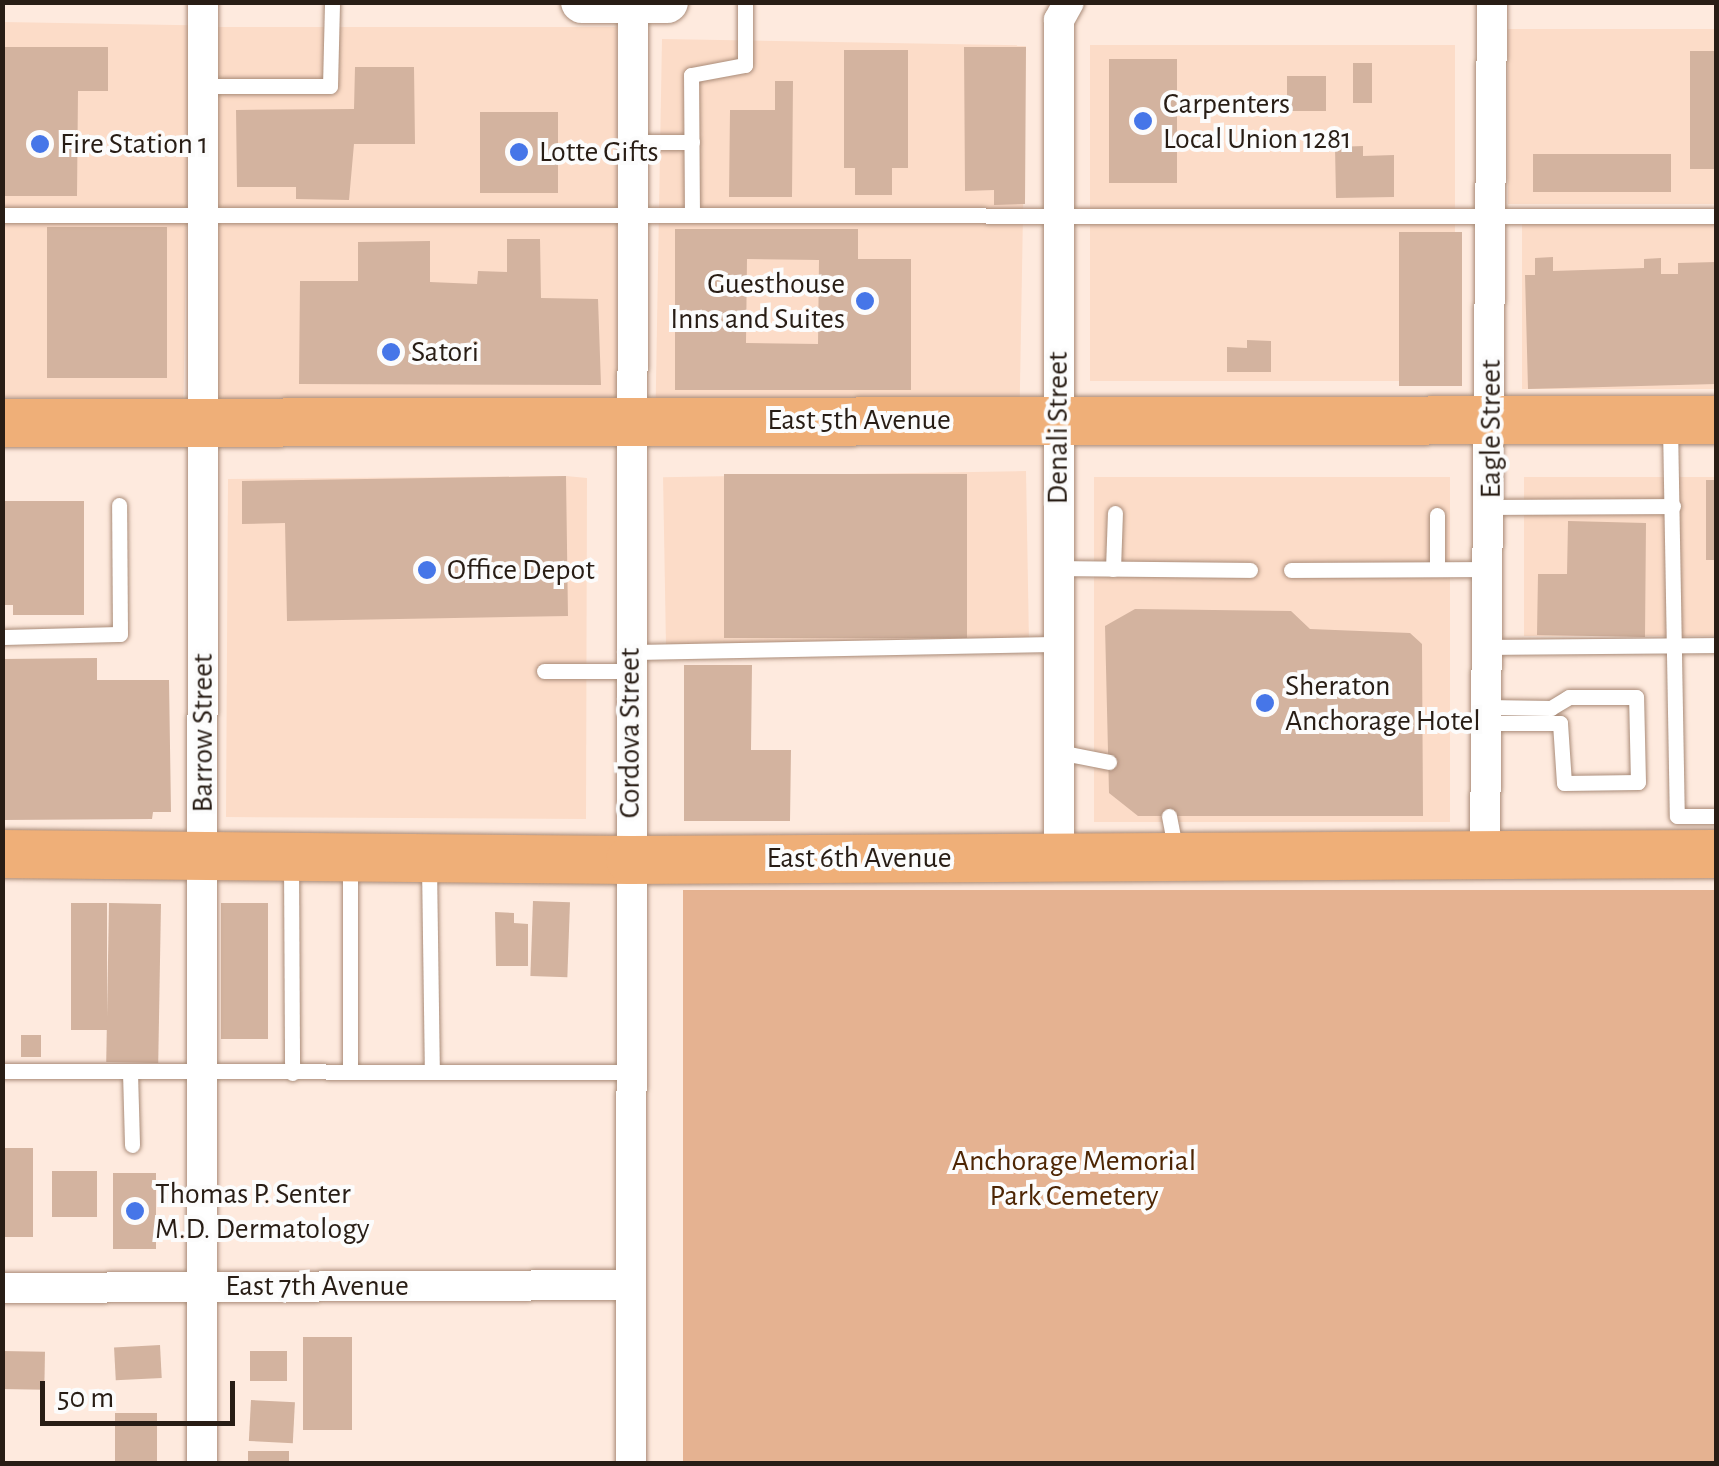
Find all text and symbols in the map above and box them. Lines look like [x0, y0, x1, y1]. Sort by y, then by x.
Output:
place label: Carpenters Local Union 1281 [1163, 86, 1352, 156]
marker: Carpenters Local Union 1281 [1132, 110, 1154, 132]
place label: Fire Station 1 [60, 126, 208, 162]
marker: Fire Station 1 [29, 133, 51, 155]
place label: Lotte Gifts [539, 134, 659, 170]
marker: Lotte Gifts [508, 141, 530, 163]
place label: Guesthouse Inns and Suites [670, 266, 845, 336]
marker: Guesthouse Inns and Suites [854, 290, 876, 312]
place label: Satori [411, 334, 479, 370]
marker: Satori [380, 341, 402, 363]
street label: Denali Street [1040, 352, 1076, 504]
street label: Eagle Street [1473, 359, 1509, 499]
street label: East 5th Avenue [767, 402, 951, 438]
place label: Office Depot [447, 552, 595, 588]
marker: Office Depot [416, 559, 438, 581]
street label: Cordova Street [612, 648, 648, 818]
street label: Barrow Street [185, 653, 221, 813]
place label: Sheraton Anchorage Hotel [1285, 668, 1481, 738]
marker: Sheraton Anchorage Hotel [1254, 692, 1276, 714]
street label: East 6th Avenue [766, 840, 952, 876]
park label: Anchorage Memorial Park Cemetery [952, 1143, 1196, 1214]
place label: Thomas P. Senter M.D. Dermatology [155, 1176, 370, 1246]
marker: Thomas P. Senter M.D. Dermatology [124, 1200, 146, 1222]
street label: East 7th Avenue [225, 1268, 409, 1304]
scale bar [45, 1361, 240, 1423]
text: 50 m [57, 1383, 114, 1413]

